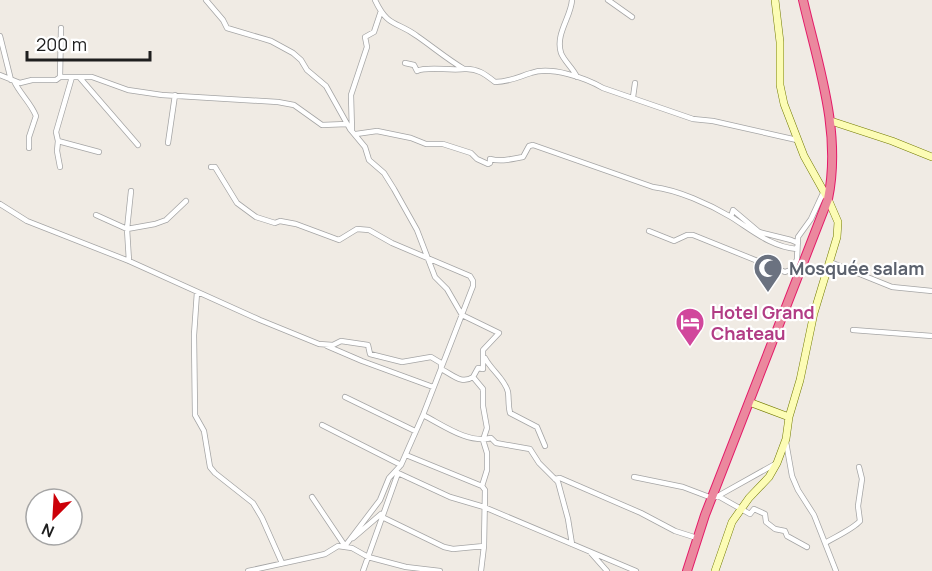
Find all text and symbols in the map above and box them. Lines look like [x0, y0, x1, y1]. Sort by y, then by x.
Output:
scale bar [27, 24, 150, 62]
text: 200 m [36, 32, 87, 56]
mosque icon: Mosquée salam [752, 252, 784, 294]
place label: Mosquée salam [789, 256, 924, 280]
place label: Hotel Grand Chateau [711, 300, 815, 345]
hotel icon: Hotel Grand Chateau [674, 306, 706, 348]
north arrow [24, 487, 84, 547]
text: N [38, 518, 58, 543]

